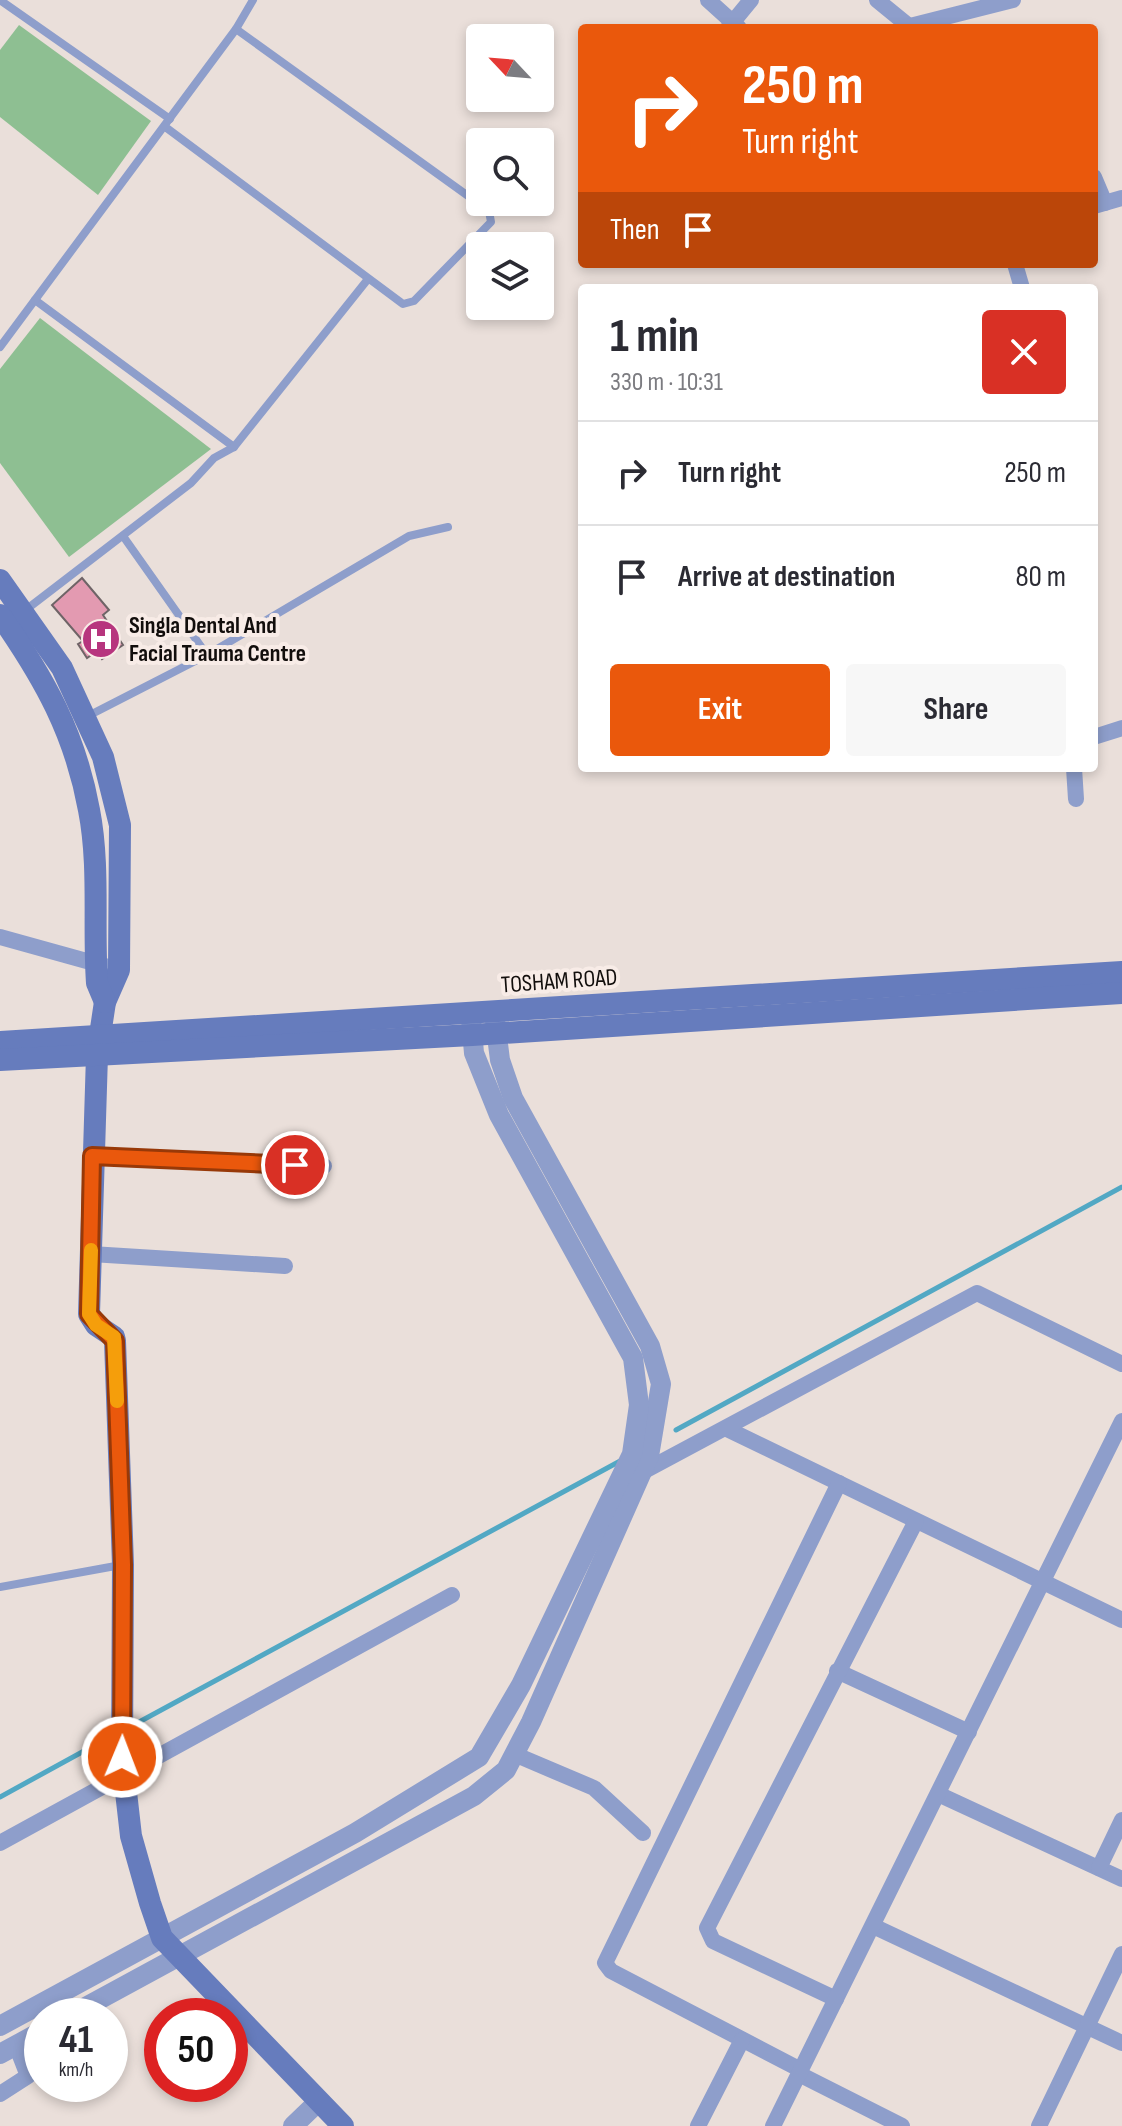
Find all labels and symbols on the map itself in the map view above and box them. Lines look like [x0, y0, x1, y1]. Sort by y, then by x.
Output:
north arrow [466, 24, 554, 112]
place label: Singla Dental And Facial Trauma Centre [129, 611, 306, 668]
hospital icon: Singla Dental And Facial Trauma Centre [80, 618, 122, 660]
street label: TOSHAM ROAD [500, 962, 618, 1000]
pin [261, 1131, 329, 1199]
position arrow [80, 1715, 164, 1799]
speed limit sign: 50 [144, 1998, 248, 2102]

